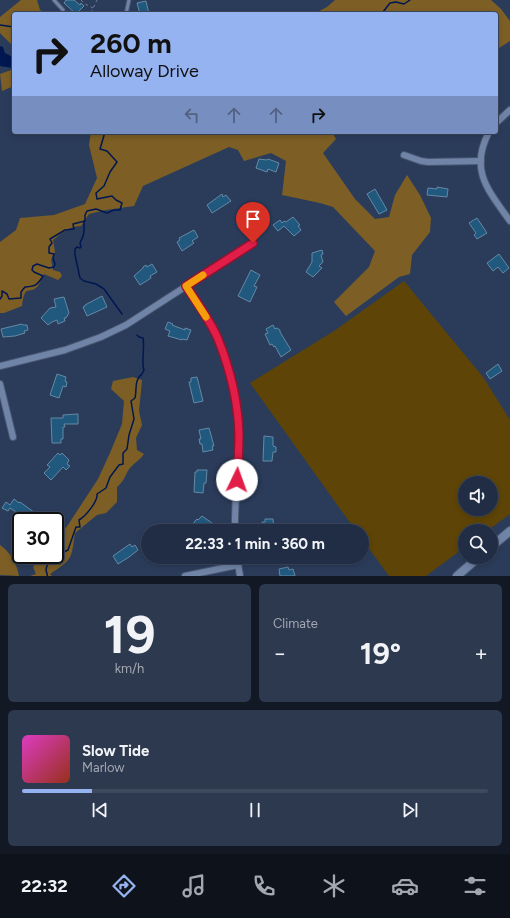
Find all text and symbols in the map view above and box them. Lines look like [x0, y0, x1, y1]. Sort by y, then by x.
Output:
text: 260 m [90, 26, 172, 60]
icon: right [24, 28, 76, 80]
text: Alloway Drive [90, 60, 199, 82]
icon: left [181, 104, 203, 126]
icon: ahead [223, 104, 245, 126]
icon: ahead [265, 104, 287, 126]
icon: right [307, 104, 329, 126]
pin [236, 202, 270, 243]
icon: arrive [242, 208, 264, 230]
position arrow [216, 459, 258, 501]
map controls [458, 476, 498, 564]
button: sound [458, 476, 498, 516]
speed limit sign: 30 [12, 512, 64, 564]
button: search [458, 524, 498, 564]
text: 22:33 · 1 min · 360 m [185, 535, 325, 553]
text: 19 [103, 604, 156, 666]
text: Climate [273, 616, 318, 631]
text: 19° [360, 635, 401, 672]
text: − [273, 640, 287, 667]
text: + [474, 640, 488, 667]
text: km/h [115, 661, 144, 676]
text: Slow Tide [82, 742, 149, 760]
text: Marlow [82, 760, 124, 775]
icon: previous [89, 799, 111, 821]
icon: pause [244, 799, 266, 821]
icon: next [399, 799, 421, 821]
icon: directions [110, 872, 138, 900]
icon: music [180, 872, 208, 900]
icon: phone [250, 872, 278, 900]
icon: climate [320, 872, 348, 900]
icon: car [391, 872, 419, 900]
icon: filters [461, 872, 489, 900]
text: 22:32 [21, 875, 68, 897]

